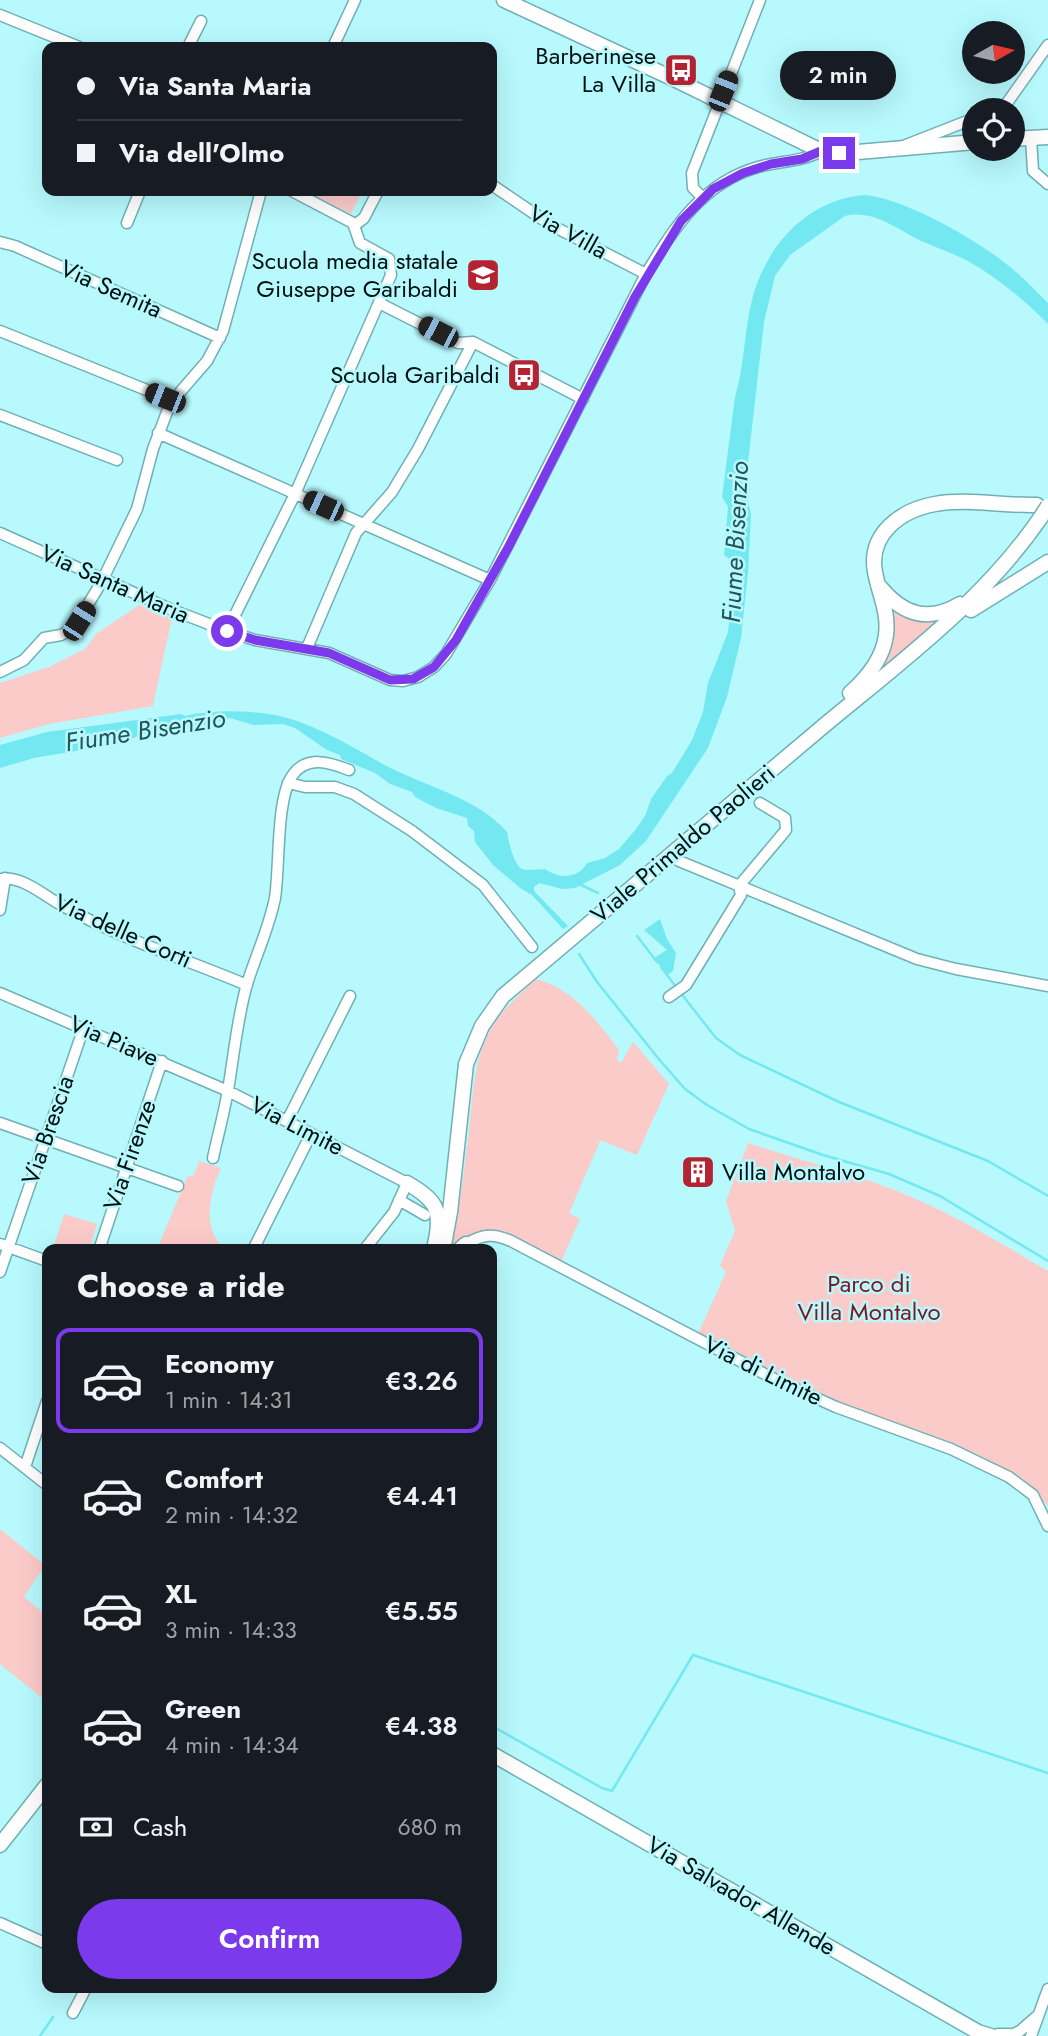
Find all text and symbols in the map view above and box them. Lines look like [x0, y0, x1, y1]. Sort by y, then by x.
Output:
north arrow [962, 21, 1026, 84]
map controls [962, 21, 1025, 161]
place label: Barberinese La Villa [535, 38, 656, 101]
bus stop icon: Barberinese La Villa [662, 51, 700, 89]
callout: 2 min [781, 52, 897, 100]
text: 2 min [808, 58, 868, 92]
text: Via Santa Maria [119, 67, 311, 105]
car [706, 68, 741, 114]
button: locate [962, 98, 1025, 161]
text: Via dell'Olmo [119, 134, 284, 172]
route end [823, 137, 855, 169]
street label: Via Villa [522, 196, 614, 268]
place label: Scuola media statale Giuseppe Garibaldi [252, 243, 458, 306]
street label: Via Semita [54, 250, 168, 327]
school or university icon: Scuola media statale Giuseppe Garibaldi [464, 256, 502, 294]
car [415, 313, 462, 351]
bus stop icon: Scuola Garibaldi [505, 356, 543, 394]
place label: Scuola Garibaldi [330, 357, 500, 392]
car [142, 380, 189, 416]
water label: Fiume Bisenzio [712, 460, 758, 624]
car [300, 488, 347, 524]
street label: Via Santa Maria [35, 535, 195, 632]
car [59, 598, 100, 644]
route start [211, 615, 243, 647]
water label: Fiume Bisenzio [62, 699, 228, 761]
street label: Viale Primaldo Paolieri [583, 756, 783, 931]
street label: Via delle Corti [49, 885, 198, 976]
street label: Via Piave [64, 1006, 164, 1075]
street label: Via Brescia [13, 1071, 83, 1189]
street label: Via Limite [244, 1087, 350, 1164]
street label: Via Firenze [94, 1095, 165, 1215]
building icon: Villa Montalvo [679, 1153, 717, 1191]
place label: Villa Montalvo [722, 1154, 865, 1189]
text: Choose a ride [77, 1263, 285, 1309]
park label: Parco di Villa Montalvo [797, 1266, 941, 1329]
street label: Via di Limite [698, 1327, 828, 1414]
text: Economy [165, 1345, 274, 1383]
icon: car [81, 1349, 144, 1412]
text: €3.26 [385, 1362, 458, 1400]
text: 1 min · 14:31 [165, 1383, 293, 1417]
text: Comfort [165, 1460, 263, 1498]
icon: car [81, 1464, 144, 1527]
text: €4.41 [386, 1477, 458, 1515]
text: 2 min · 14:32 [165, 1498, 298, 1532]
text: XL [165, 1575, 197, 1613]
icon: car [81, 1579, 144, 1642]
text: €5.55 [385, 1592, 458, 1630]
text: 3 min · 14:33 [165, 1613, 297, 1647]
text: Green [165, 1690, 241, 1728]
icon: car [81, 1694, 144, 1757]
text: €4.38 [385, 1707, 458, 1745]
text: 4 min · 14:34 [165, 1728, 299, 1762]
icon: cash [77, 1808, 115, 1846]
text: Cash [133, 1808, 187, 1846]
text: 680 m [398, 1810, 462, 1844]
street label: Via Salvador Allende [640, 1827, 842, 1964]
button: Confirm [77, 1899, 462, 1979]

